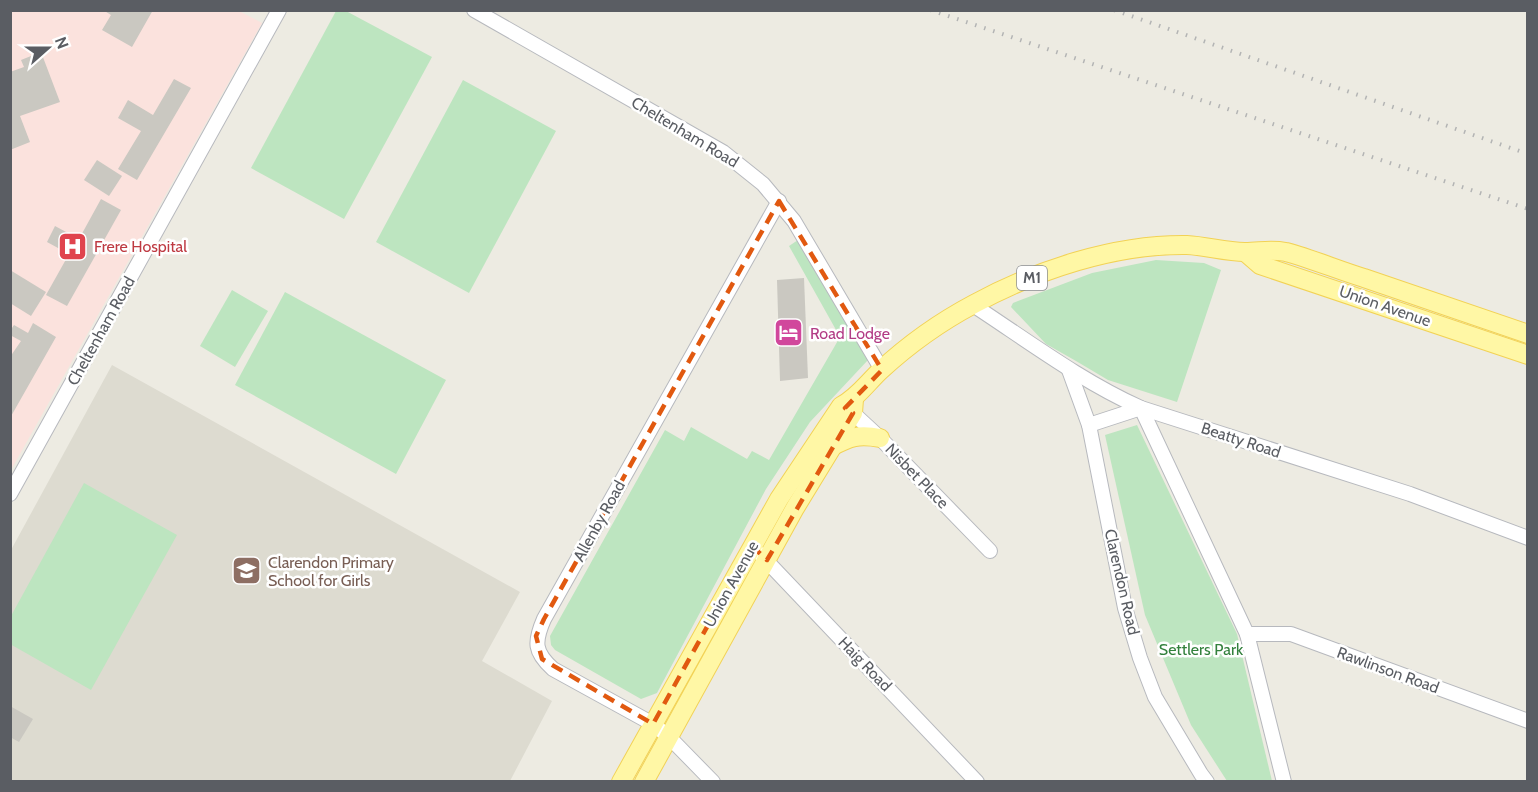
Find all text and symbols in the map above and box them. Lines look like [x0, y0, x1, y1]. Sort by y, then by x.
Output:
north arrow [18, 18, 78, 78]
text: N [51, 34, 72, 51]
street label: Cheltenham Road [628, 93, 742, 171]
hospital icon: Frere Hospital [57, 230, 89, 262]
place label: Frere Hospital [94, 237, 187, 256]
road number: M1 [1017, 266, 1047, 290]
street label: Cheltenham Road [63, 273, 139, 389]
street label: Union Avenue [1337, 281, 1433, 331]
hotel icon: Road Lodge [773, 317, 805, 349]
place label: Road Lodge [810, 324, 890, 343]
street label: Beatty Road [1199, 418, 1283, 462]
street label: Nisbet Place [881, 440, 953, 512]
street label: Allenby Road [569, 477, 629, 565]
street label: Clarendon Road [1101, 527, 1143, 637]
street label: Union Avenue [699, 538, 763, 630]
place label: Clarendon Primary School for Girls [268, 553, 394, 590]
school or university icon: Clarendon Primary School for Girls [231, 555, 263, 587]
street label: Haig Road [834, 633, 896, 695]
park label: Settlers Park [1159, 640, 1244, 659]
street label: Rawlinson Road [1334, 643, 1442, 697]

